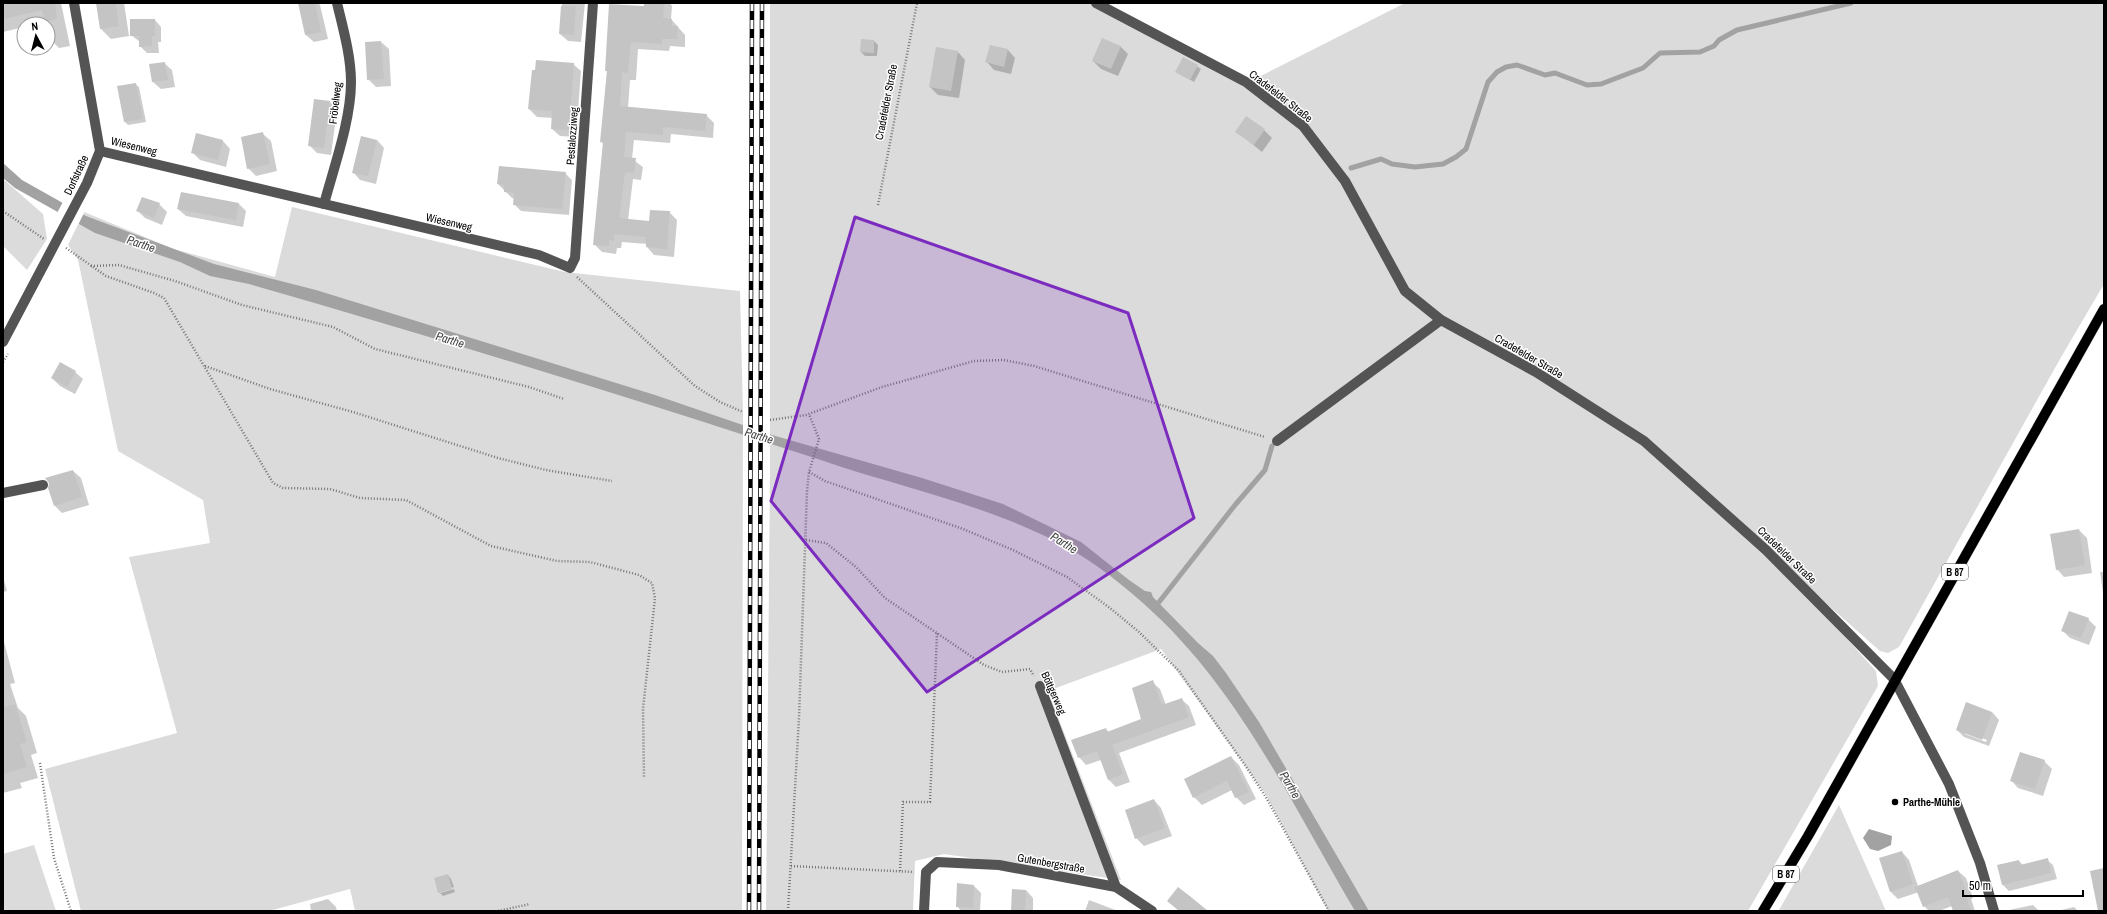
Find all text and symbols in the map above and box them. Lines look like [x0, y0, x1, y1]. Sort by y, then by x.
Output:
north arrow [16, 16, 56, 56]
text: N [31, 19, 39, 33]
street label: Cradefelder Straße [872, 63, 900, 141]
street label: Cradefelder Straße [1246, 67, 1316, 125]
street label: Fröbelweg [325, 81, 345, 125]
street label: Pestalozziweg [563, 106, 581, 166]
street label: Wiesenweg [109, 134, 159, 158]
street label: Dorfstraße [61, 153, 91, 197]
street label: Wiesenweg [424, 210, 474, 234]
water label: Parthe [125, 232, 158, 256]
water label: Parthe [434, 328, 467, 352]
street label: Cradefelder Straße [1492, 331, 1566, 381]
water label: Parthe [743, 424, 776, 448]
street label: Cradefelder Straße [1755, 523, 1819, 587]
water label: Parthe [1047, 529, 1081, 558]
road number: B 87 [1942, 564, 1968, 580]
street label: Böttgerweg [1038, 669, 1070, 717]
water label: Parthe [1276, 768, 1304, 802]
place label: Parthe-Mühle [1903, 795, 1960, 809]
marker: Parthe-Mühle [1890, 797, 1900, 807]
street label: Gutenbergstraße [1016, 850, 1086, 876]
road number: B 87 [1773, 866, 1799, 882]
scale bar [1963, 872, 2083, 898]
text: 50 m [1969, 878, 1991, 894]

